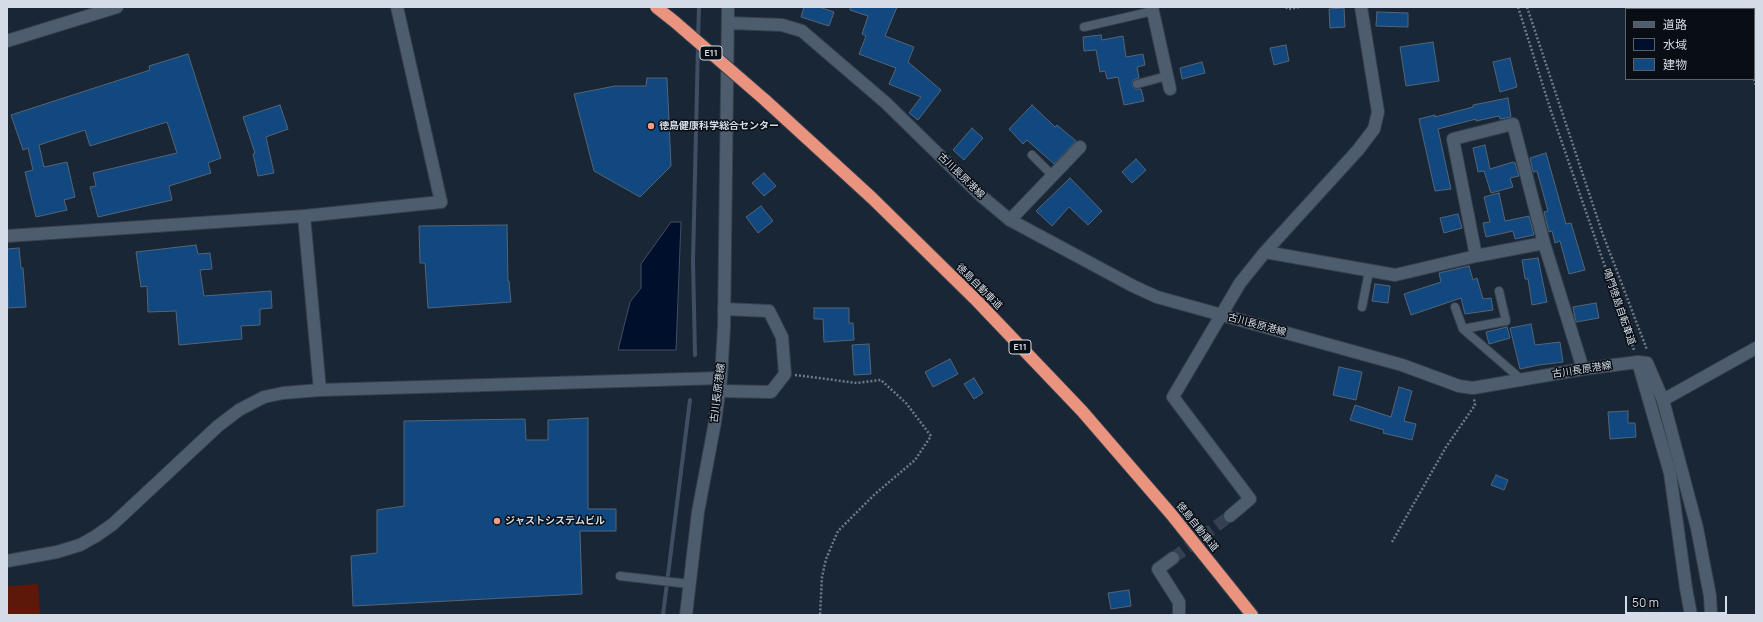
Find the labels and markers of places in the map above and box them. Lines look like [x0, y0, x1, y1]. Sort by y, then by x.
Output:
place label: 徳島健康科学総合センター [659, 120, 779, 132]
marker: 徳島健康科学総合センター [646, 121, 656, 131]
place label: ジャストシステムビル [505, 515, 605, 527]
marker: ジャストシステムビル [492, 516, 502, 526]

